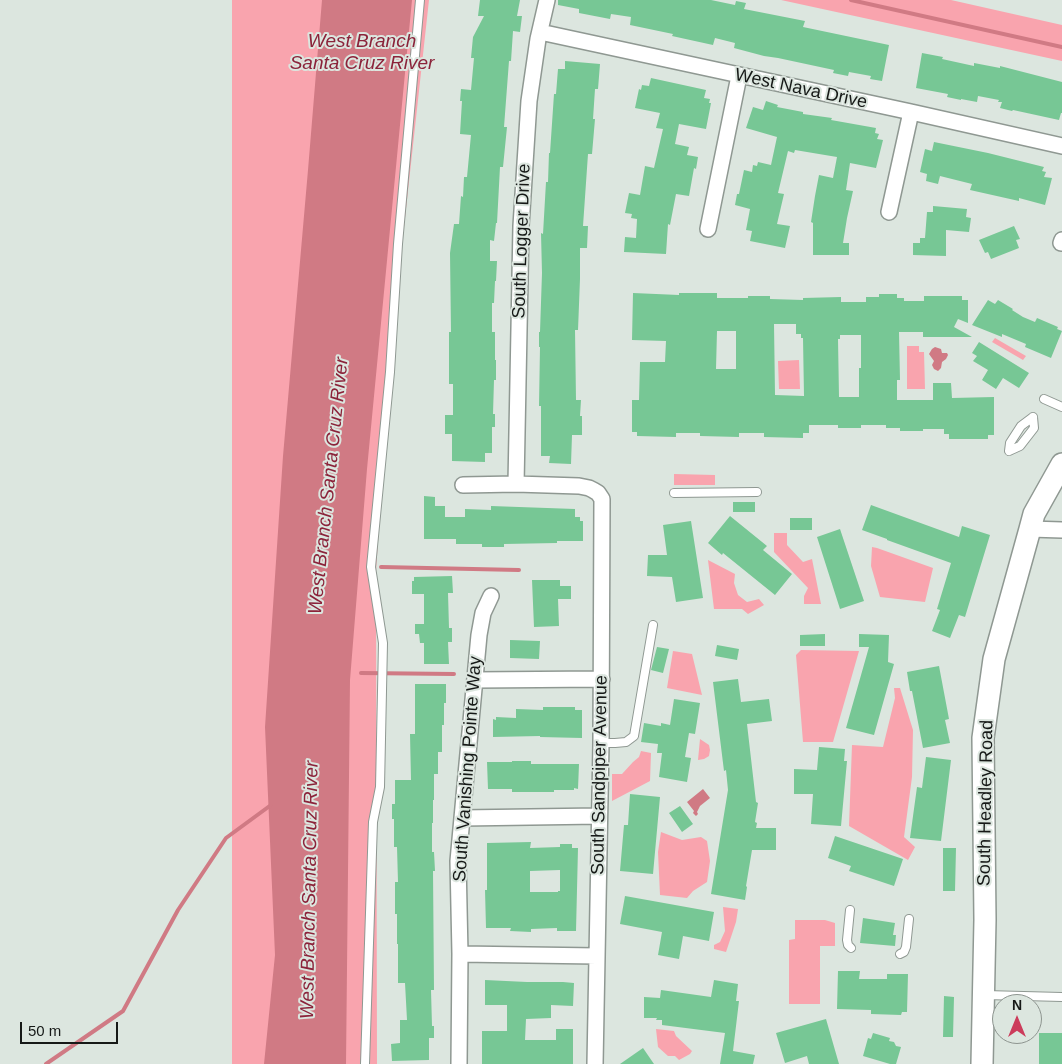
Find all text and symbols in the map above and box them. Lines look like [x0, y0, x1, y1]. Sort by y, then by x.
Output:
water label: West Branch Santa Cruz River [290, 31, 434, 75]
street label: West Nava Drive [733, 64, 869, 114]
street label: South Logger Drive [509, 163, 535, 319]
water label: West Branch Santa Cruz River [304, 356, 354, 616]
street label: South Vanishing Pointe Way [449, 655, 487, 883]
street label: South Sandpiper Avenue [587, 675, 613, 875]
street label: South Headley Road [974, 720, 998, 886]
water label: West Branch Santa Cruz River [296, 761, 324, 1019]
north arrow [992, 994, 1042, 1044]
text: N [1012, 997, 1022, 1013]
scale bar [22, 1012, 120, 1044]
text: 50 m [28, 1022, 61, 1039]

